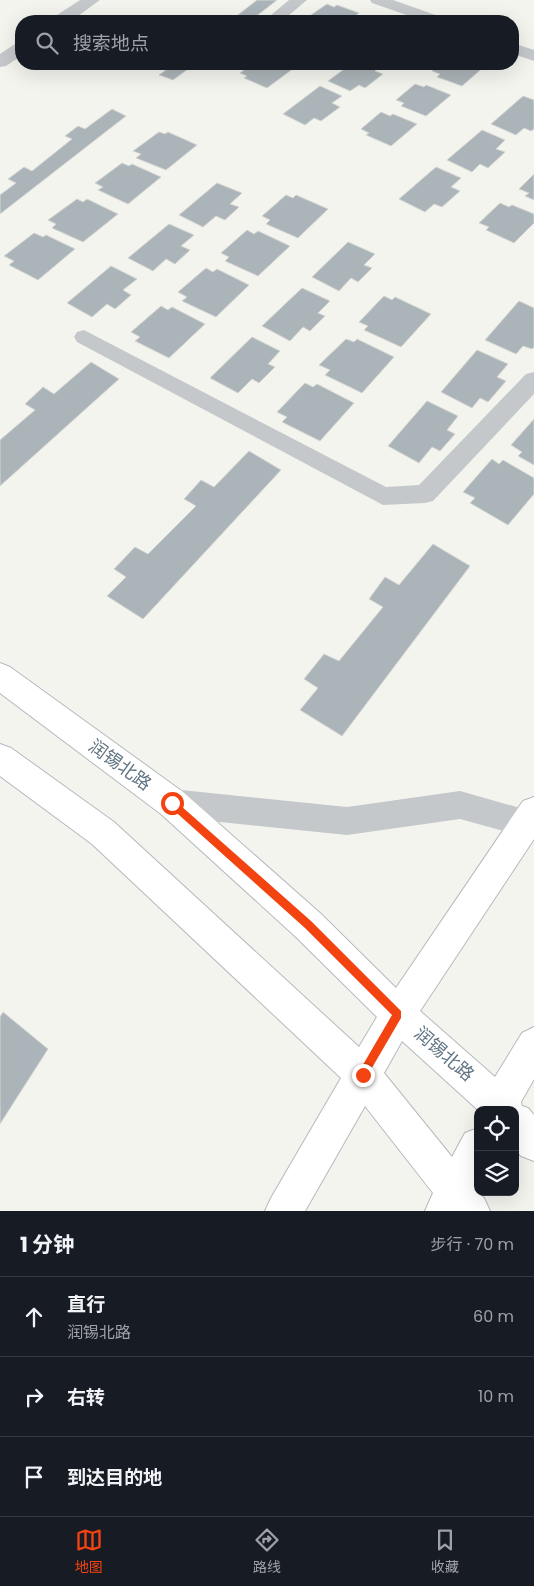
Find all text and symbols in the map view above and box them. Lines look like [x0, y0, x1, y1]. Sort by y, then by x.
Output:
search box [15, 15, 519, 70]
icon: search [33, 29, 61, 57]
text: 搜索地点 [73, 30, 149, 57]
street label: 润锡北路 [84, 733, 157, 796]
route start [161, 792, 184, 815]
street label: 润锡北路 [409, 1021, 480, 1087]
route end [352, 1064, 375, 1087]
map controls [474, 1106, 519, 1196]
button: locate [474, 1106, 519, 1151]
button: layers [474, 1151, 519, 1196]
text: 1 分钟 [20, 1230, 74, 1259]
text: 步行 · 70 m [431, 1233, 514, 1256]
text: 直行 [67, 1291, 105, 1318]
icon: ahead [20, 1303, 48, 1331]
text: 60 m [473, 1305, 514, 1328]
text: 润锡北路 [67, 1321, 131, 1344]
icon: right [20, 1383, 48, 1411]
text: 右转 [67, 1384, 105, 1411]
text: 10 m [478, 1385, 514, 1408]
icon: arrive [20, 1463, 48, 1491]
text: 到达目的地 [67, 1464, 162, 1491]
tab: 地图 [75, 1526, 103, 1578]
tab: 路线 [253, 1526, 281, 1578]
tab: 收藏 [431, 1526, 459, 1578]

